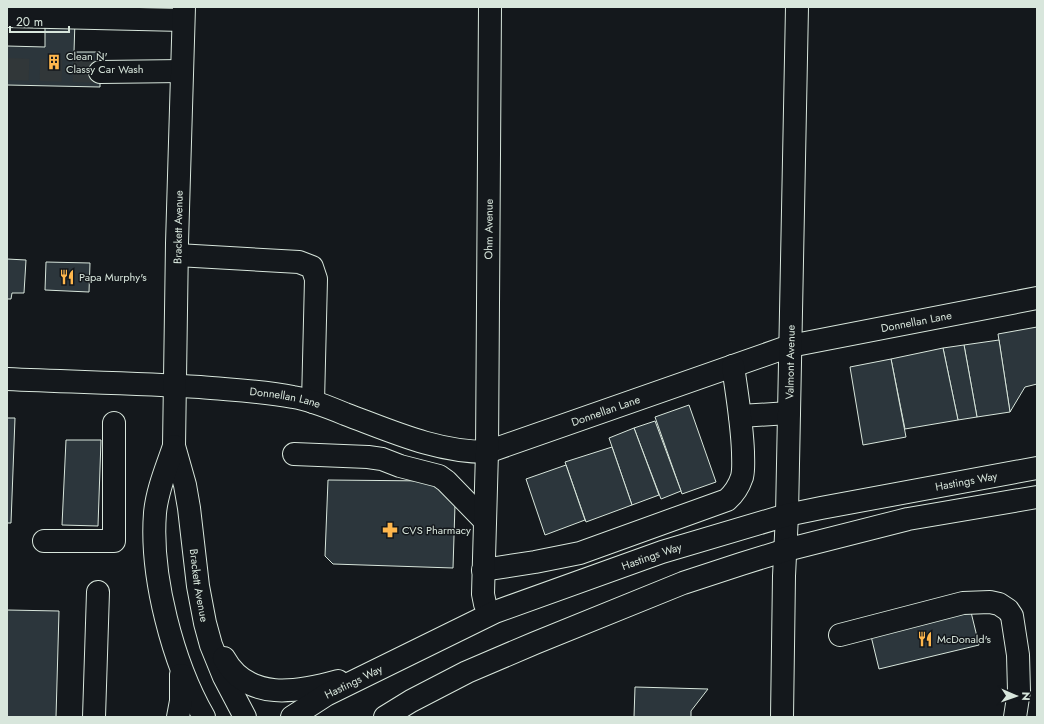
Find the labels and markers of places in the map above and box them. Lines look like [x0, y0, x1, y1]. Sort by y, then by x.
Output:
place label: Clean N' Classy Car Wash [66, 48, 144, 77]
building icon: Clean N' Classy Car Wash [45, 53, 63, 71]
restaurant icon: Papa Murphy's [58, 268, 76, 286]
place label: Papa Murphy's [79, 269, 147, 285]
pharmacy icon: CVS Pharmacy [381, 521, 399, 539]
place label: CVS Pharmacy [402, 522, 471, 538]
restaurant icon: McDonald's [916, 630, 934, 648]
place label: McDonald's [937, 631, 992, 647]

